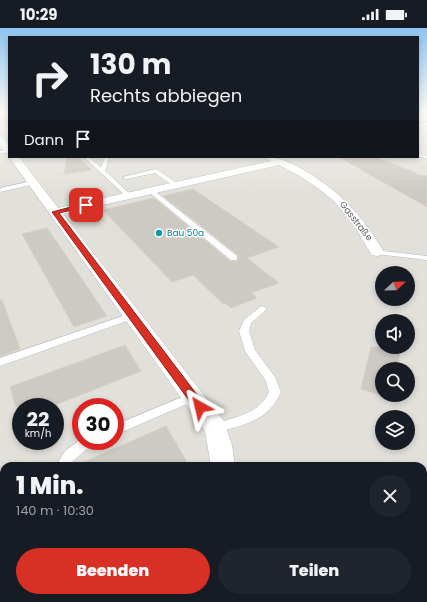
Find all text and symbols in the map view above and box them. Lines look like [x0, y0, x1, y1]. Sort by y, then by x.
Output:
text: 10:29 [20, 4, 57, 25]
text: 130 m [90, 45, 171, 84]
icon: right [24, 52, 76, 104]
text: Rechts abbiegen [90, 83, 242, 108]
icon: arrive [72, 128, 94, 150]
text: Dann [24, 129, 64, 150]
pin [69, 188, 103, 222]
icon: arrive [75, 194, 97, 216]
street label: Gasstraße [337, 199, 375, 244]
place label: Bau 50a [167, 227, 204, 239]
marker: Bau 50a [154, 228, 164, 238]
north arrow [375, 266, 415, 306]
map controls [375, 266, 415, 450]
button: sound [375, 314, 415, 354]
button: search [375, 362, 415, 402]
position arrow [179, 386, 221, 428]
speed limit sign: 30 [72, 398, 124, 450]
text: 22 [27, 405, 49, 433]
button: layers [375, 410, 415, 450]
text: km/h [25, 426, 51, 441]
text: 1 Min. [16, 469, 83, 502]
button: close [369, 475, 411, 517]
text: 140 m · 10:30 [16, 501, 94, 520]
button: Beenden [16, 548, 210, 594]
button: Teilen [218, 548, 411, 594]

